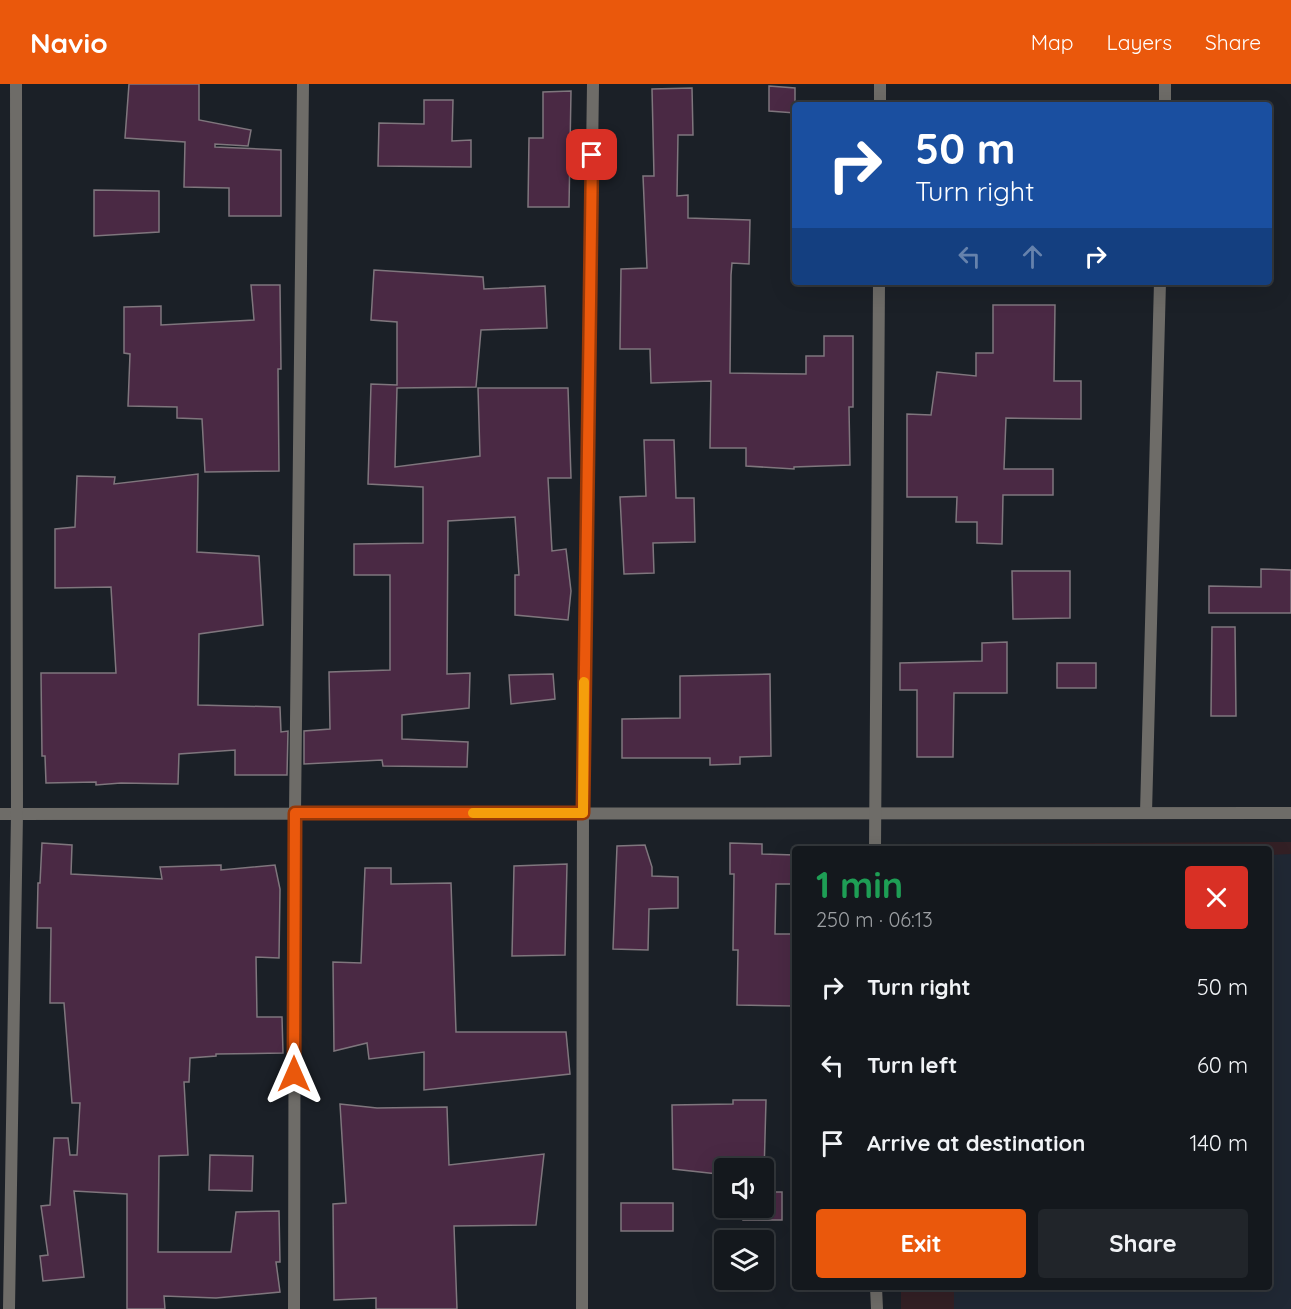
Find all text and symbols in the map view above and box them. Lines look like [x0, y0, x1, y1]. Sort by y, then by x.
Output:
text: Navio [30, 25, 108, 60]
text: Map [1031, 29, 1074, 55]
text: Layers [1107, 29, 1172, 55]
text: Share [1205, 29, 1261, 55]
text: 50 m [915, 122, 1015, 175]
icon: right [816, 126, 894, 204]
pin [566, 129, 617, 180]
icon: arrive [575, 138, 608, 171]
text: Turn right [915, 174, 1034, 208]
icon: left [953, 240, 986, 273]
icon: ahead [1016, 240, 1049, 273]
icon: right [1079, 240, 1112, 273]
text: 1 min [816, 862, 903, 907]
button: close [1185, 866, 1248, 929]
text: 250 m · 06:13 [816, 907, 933, 932]
icon: right [816, 971, 849, 1004]
text: Turn right [867, 973, 971, 1001]
text: 50 m [1197, 973, 1248, 1001]
position arrow [262, 1042, 326, 1106]
icon: left [816, 1049, 849, 1082]
text: Turn left [867, 1051, 957, 1079]
text: 60 m [1197, 1051, 1248, 1079]
icon: arrive [816, 1127, 849, 1160]
text: Arrive at destination [867, 1129, 1085, 1157]
text: 140 m [1189, 1129, 1248, 1157]
map controls [714, 1158, 774, 1290]
button: sound [714, 1158, 774, 1218]
button: Exit [816, 1209, 1026, 1278]
button: Share [1038, 1209, 1248, 1278]
button: layers [714, 1230, 774, 1290]

